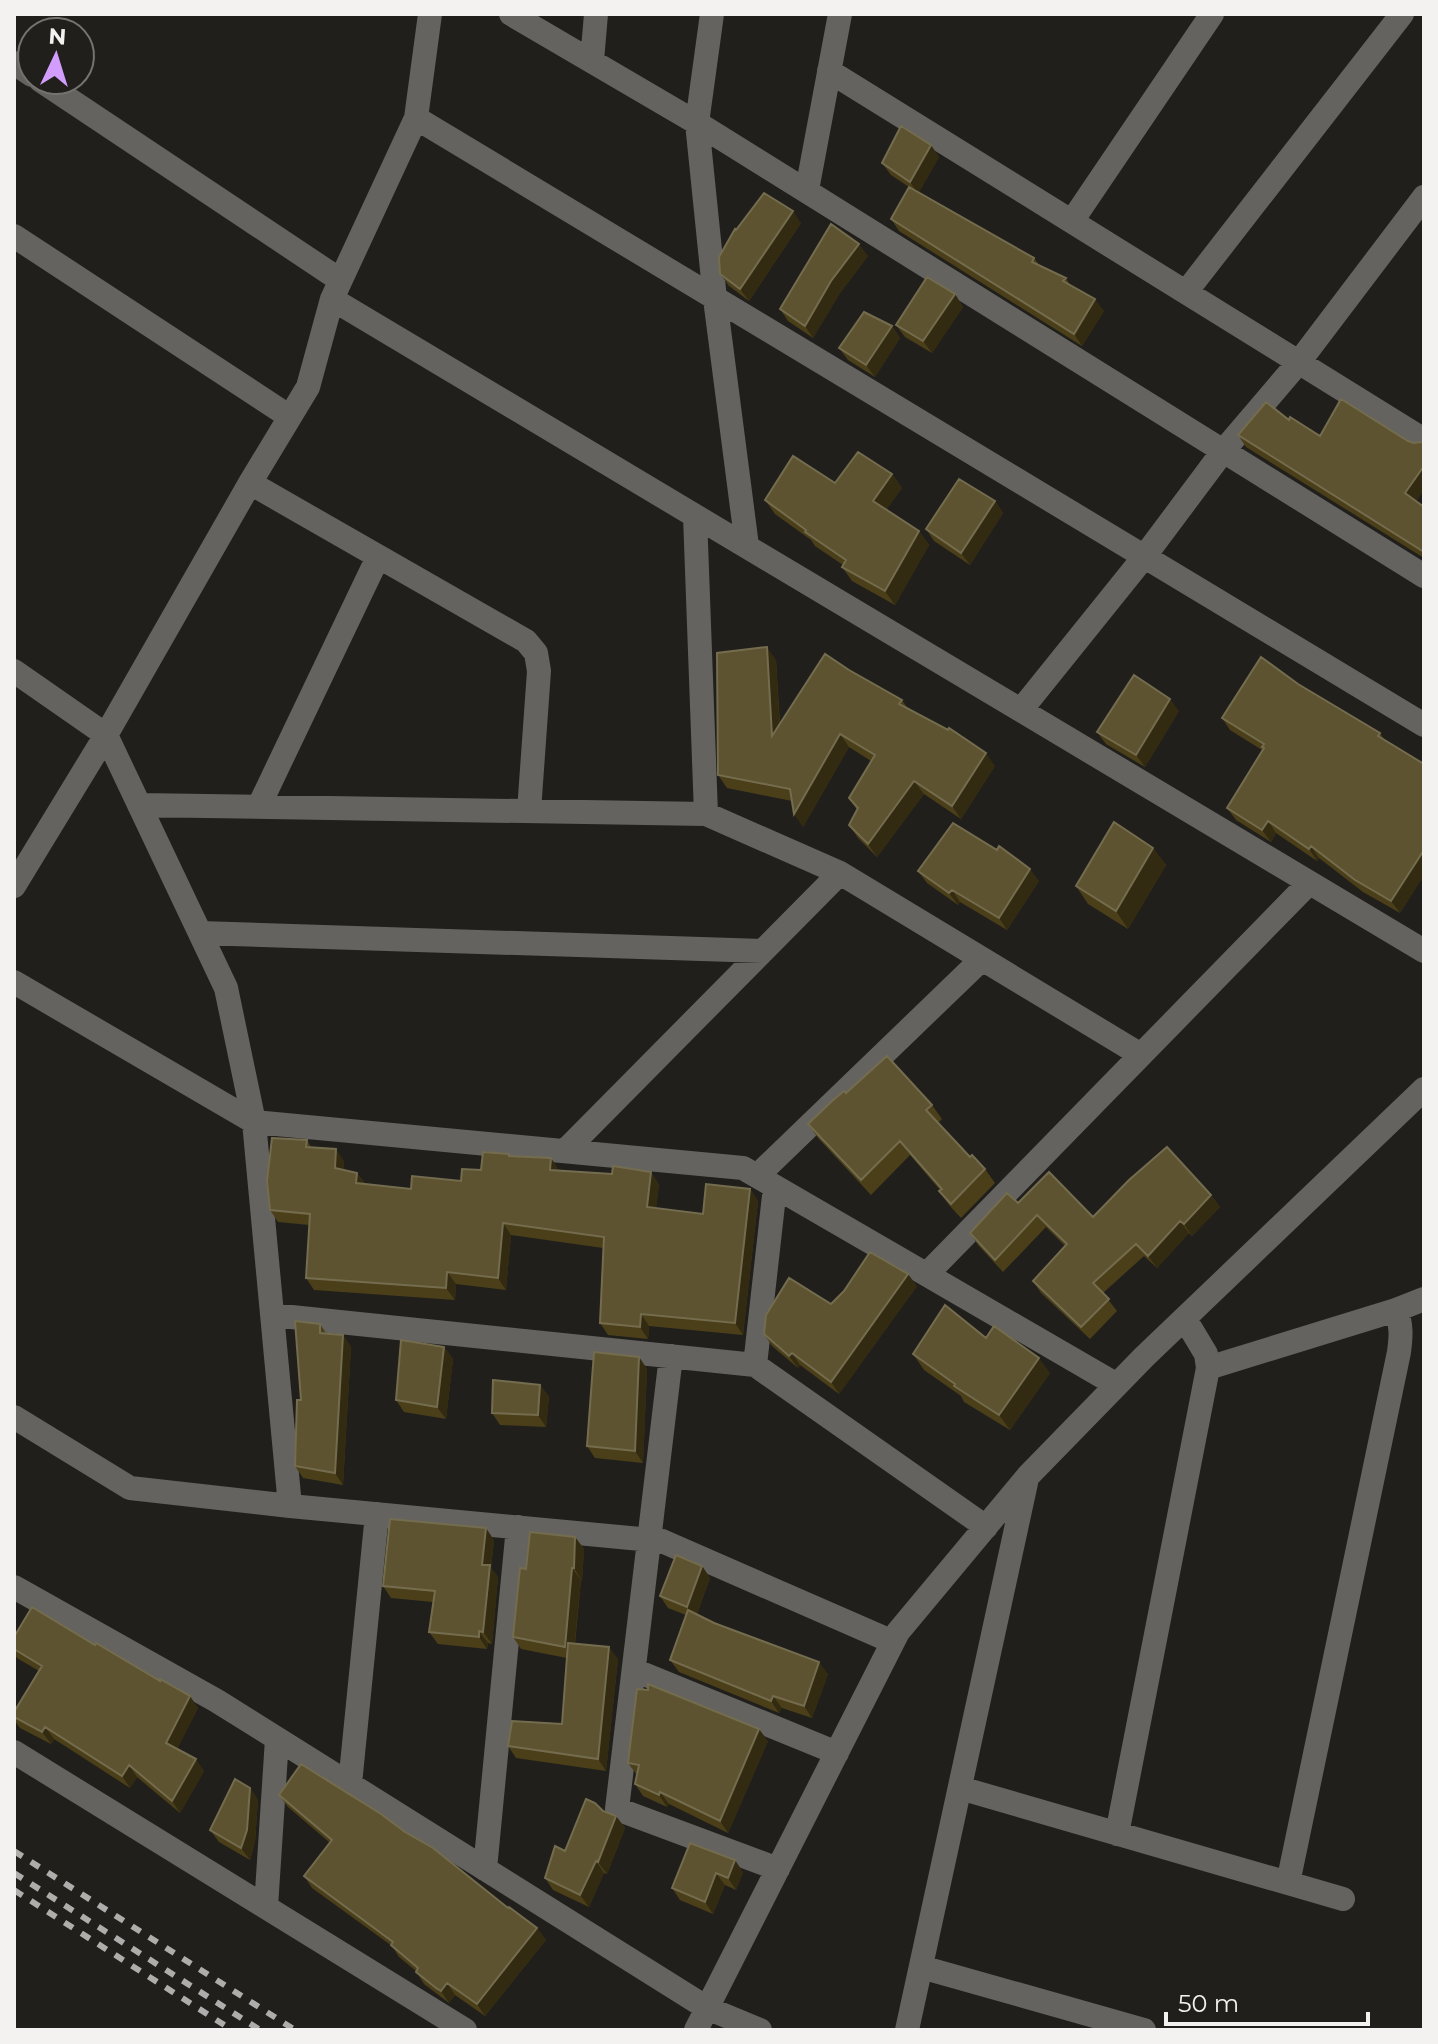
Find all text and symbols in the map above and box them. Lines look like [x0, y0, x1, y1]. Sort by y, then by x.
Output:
north arrow [16, 16, 96, 96]
text: N [48, 22, 67, 51]
scale bar [1166, 1976, 1368, 2026]
text: 50 m [1178, 1989, 1239, 2018]

